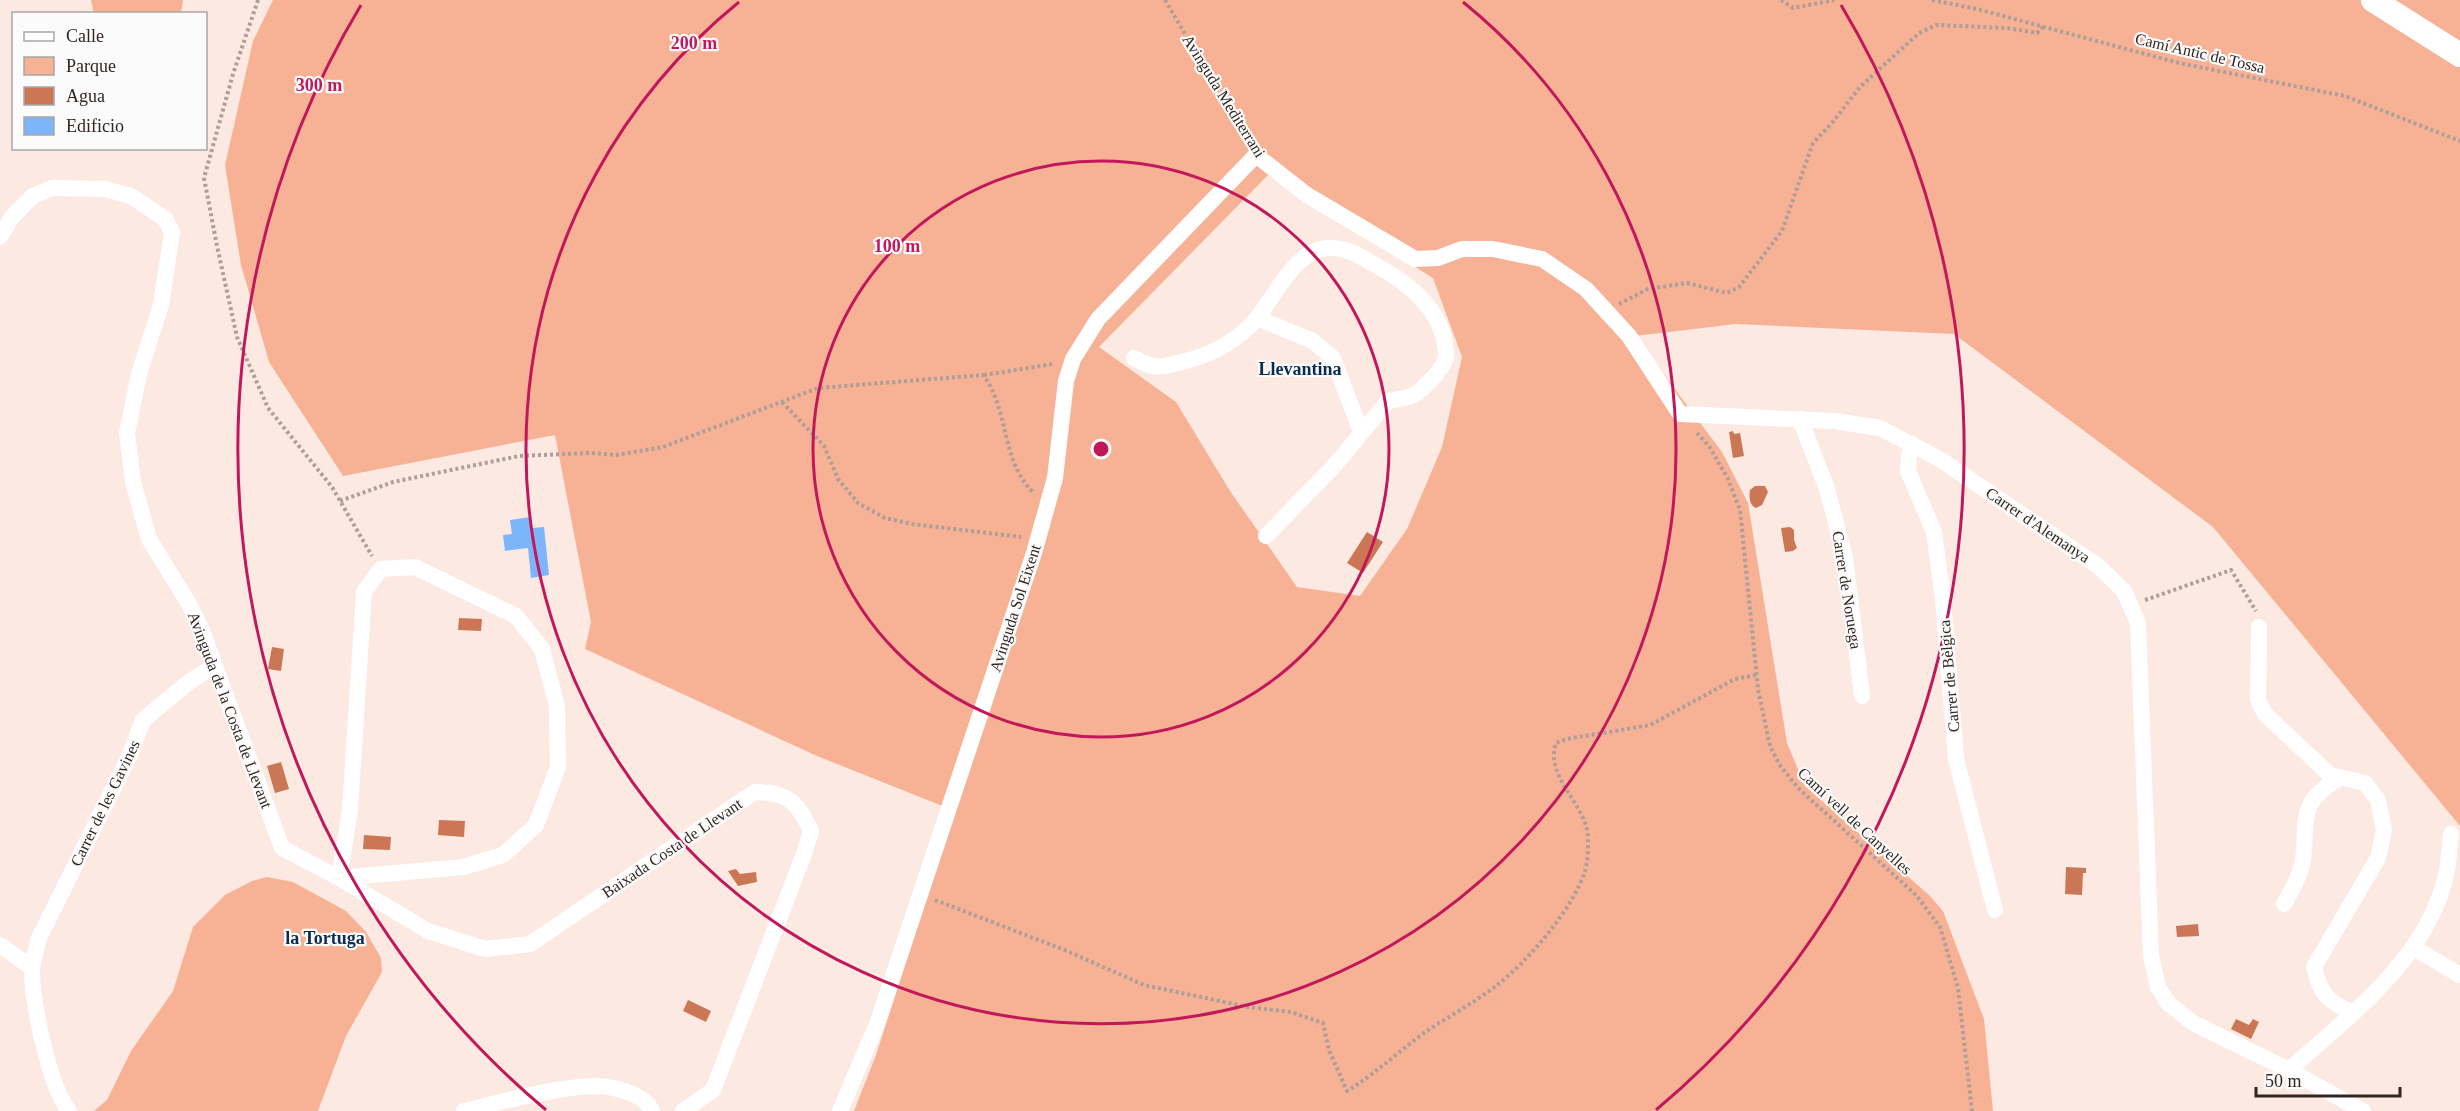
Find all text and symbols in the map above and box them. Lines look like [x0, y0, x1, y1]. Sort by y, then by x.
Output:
legend [12, 12, 207, 150]
text: Calle [66, 26, 104, 46]
street label: Camí Antic de Tossa [2134, 30, 2266, 76]
street label: Avinguda Mediterrani [1178, 32, 1269, 161]
text: 200 m [671, 33, 717, 53]
text: Parque [66, 56, 116, 76]
text: 300 m [296, 75, 342, 95]
text: Agua [66, 86, 105, 106]
text: Edificio [66, 116, 124, 136]
text: 100 m [874, 236, 920, 256]
district label: Llevantina [1258, 359, 1342, 379]
centre of rings [1091, 439, 1111, 459]
street label: Carrer d'Alemanya [1982, 484, 2093, 567]
street label: Carrer de Noruega [1828, 530, 1865, 650]
street label: Avinguda Sol Eixent [986, 542, 1045, 674]
street label: Avinguda de la Costa de Llevant [184, 609, 276, 811]
street label: Carrer de Bèlgica [1936, 619, 1963, 733]
street label: Carrer de les Gavines [67, 737, 143, 869]
street label: Camí vell de Canyelles [1794, 764, 1915, 879]
street label: Baixada Costa de Llevant [599, 795, 746, 901]
district label: la Tortuga [285, 928, 365, 948]
scale bar [2256, 1060, 2400, 1098]
text: 50 m [2265, 1071, 2302, 1091]

